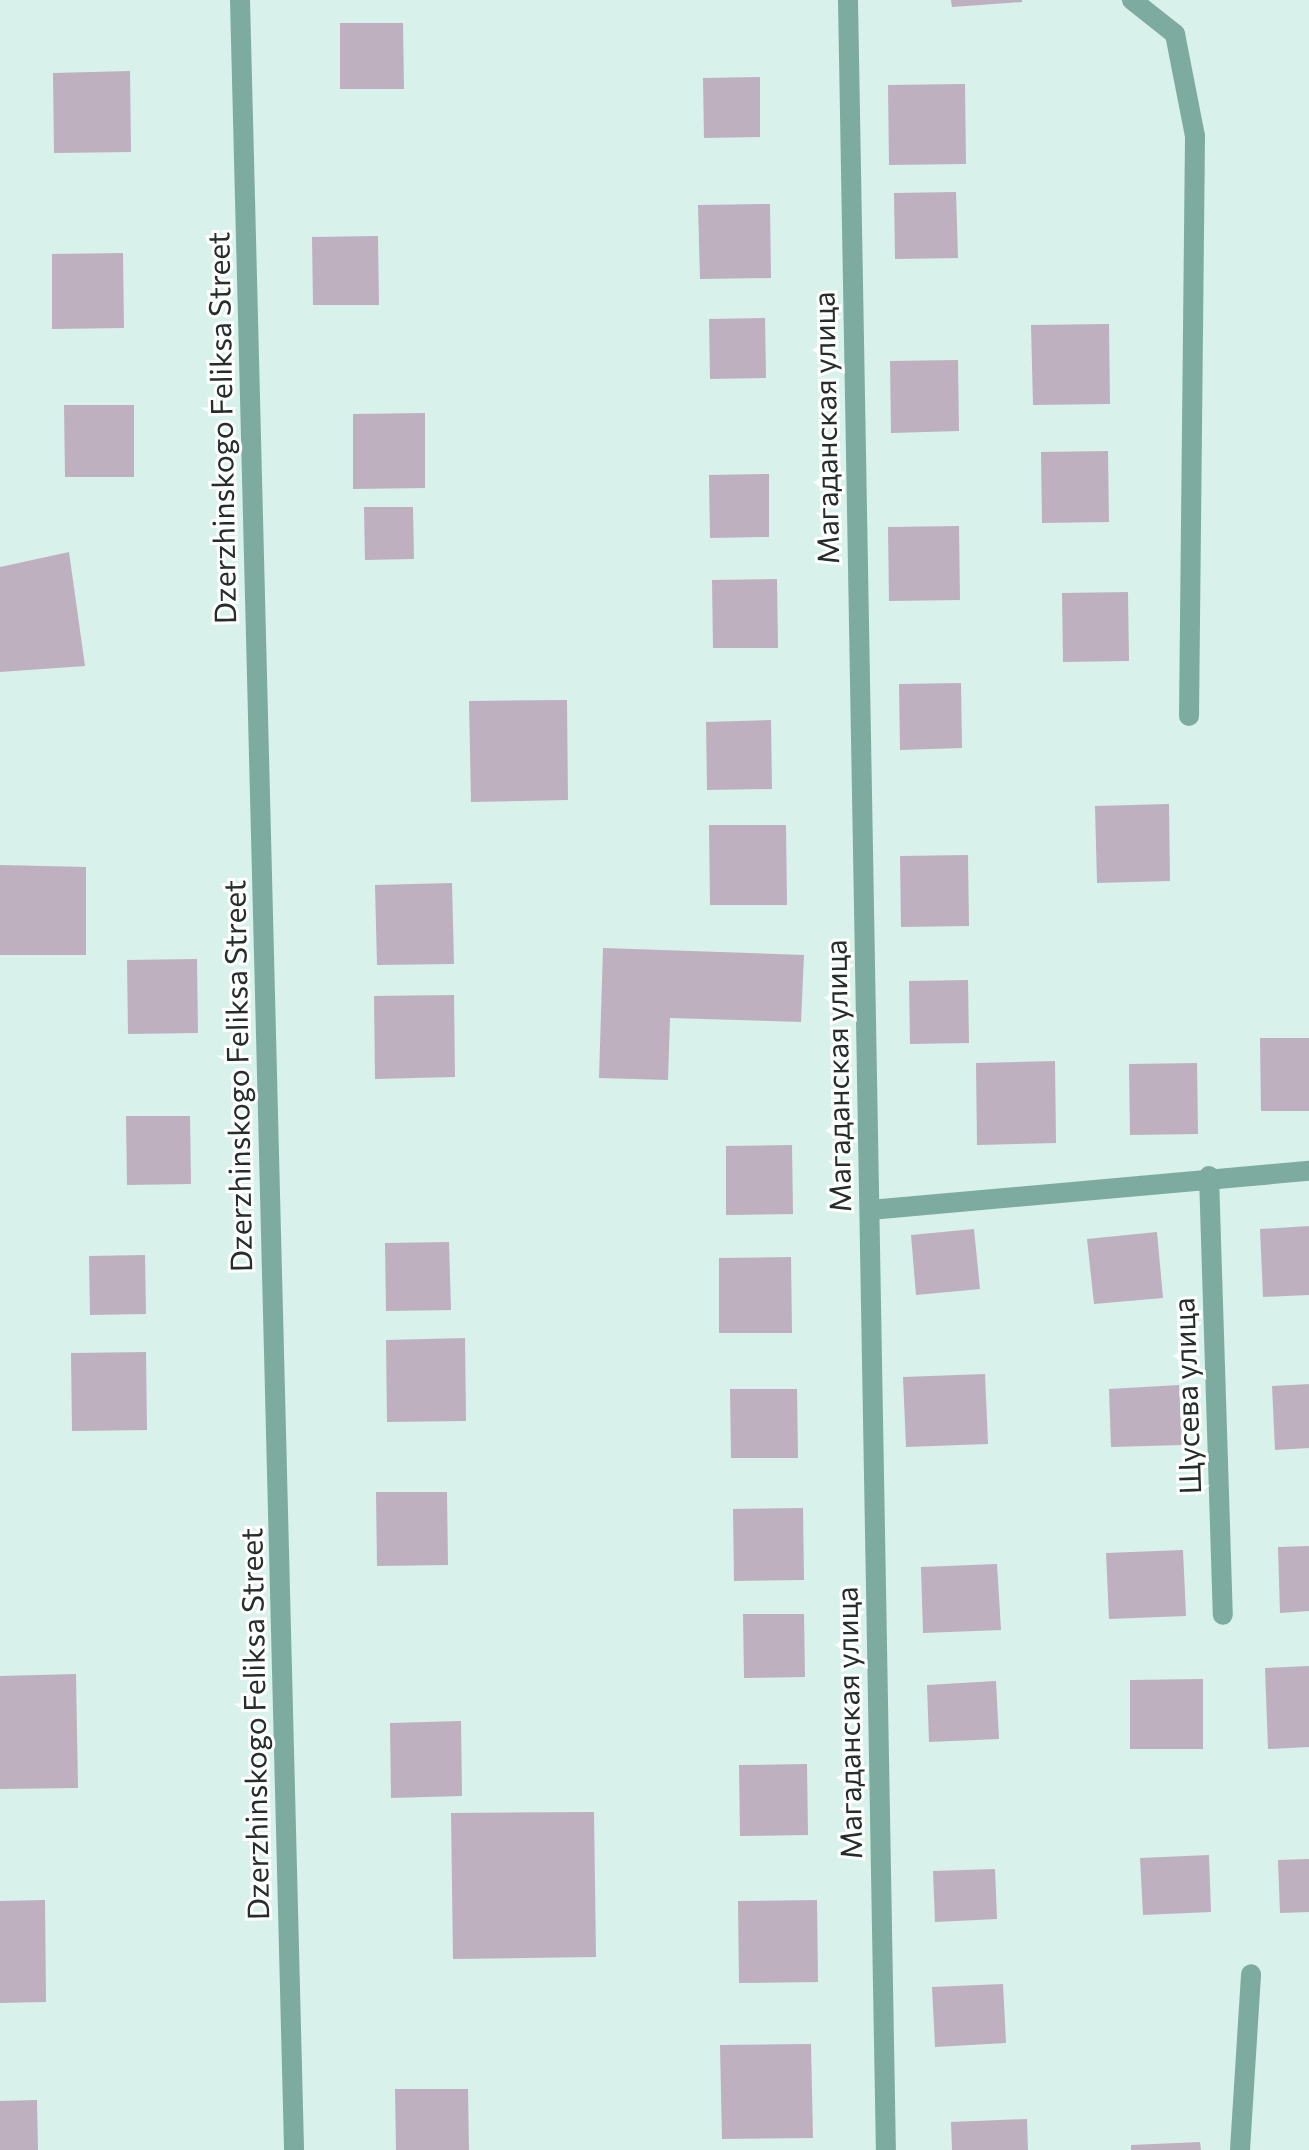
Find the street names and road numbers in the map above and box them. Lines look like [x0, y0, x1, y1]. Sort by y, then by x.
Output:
street label: Dzerzhinskogo Feliksa Street [200, 232, 242, 624]
street label: Магаданская улица [805, 291, 845, 565]
street label: Dzerzhinskogo Feliksa Street [216, 880, 258, 1272]
street label: Магаданская улица [817, 939, 857, 1213]
street label: Щусева улица [1165, 1297, 1207, 1495]
street label: Dzerzhinskogo Feliksa Street [233, 1528, 275, 1920]
street label: Магаданская улица [828, 1586, 868, 1860]

